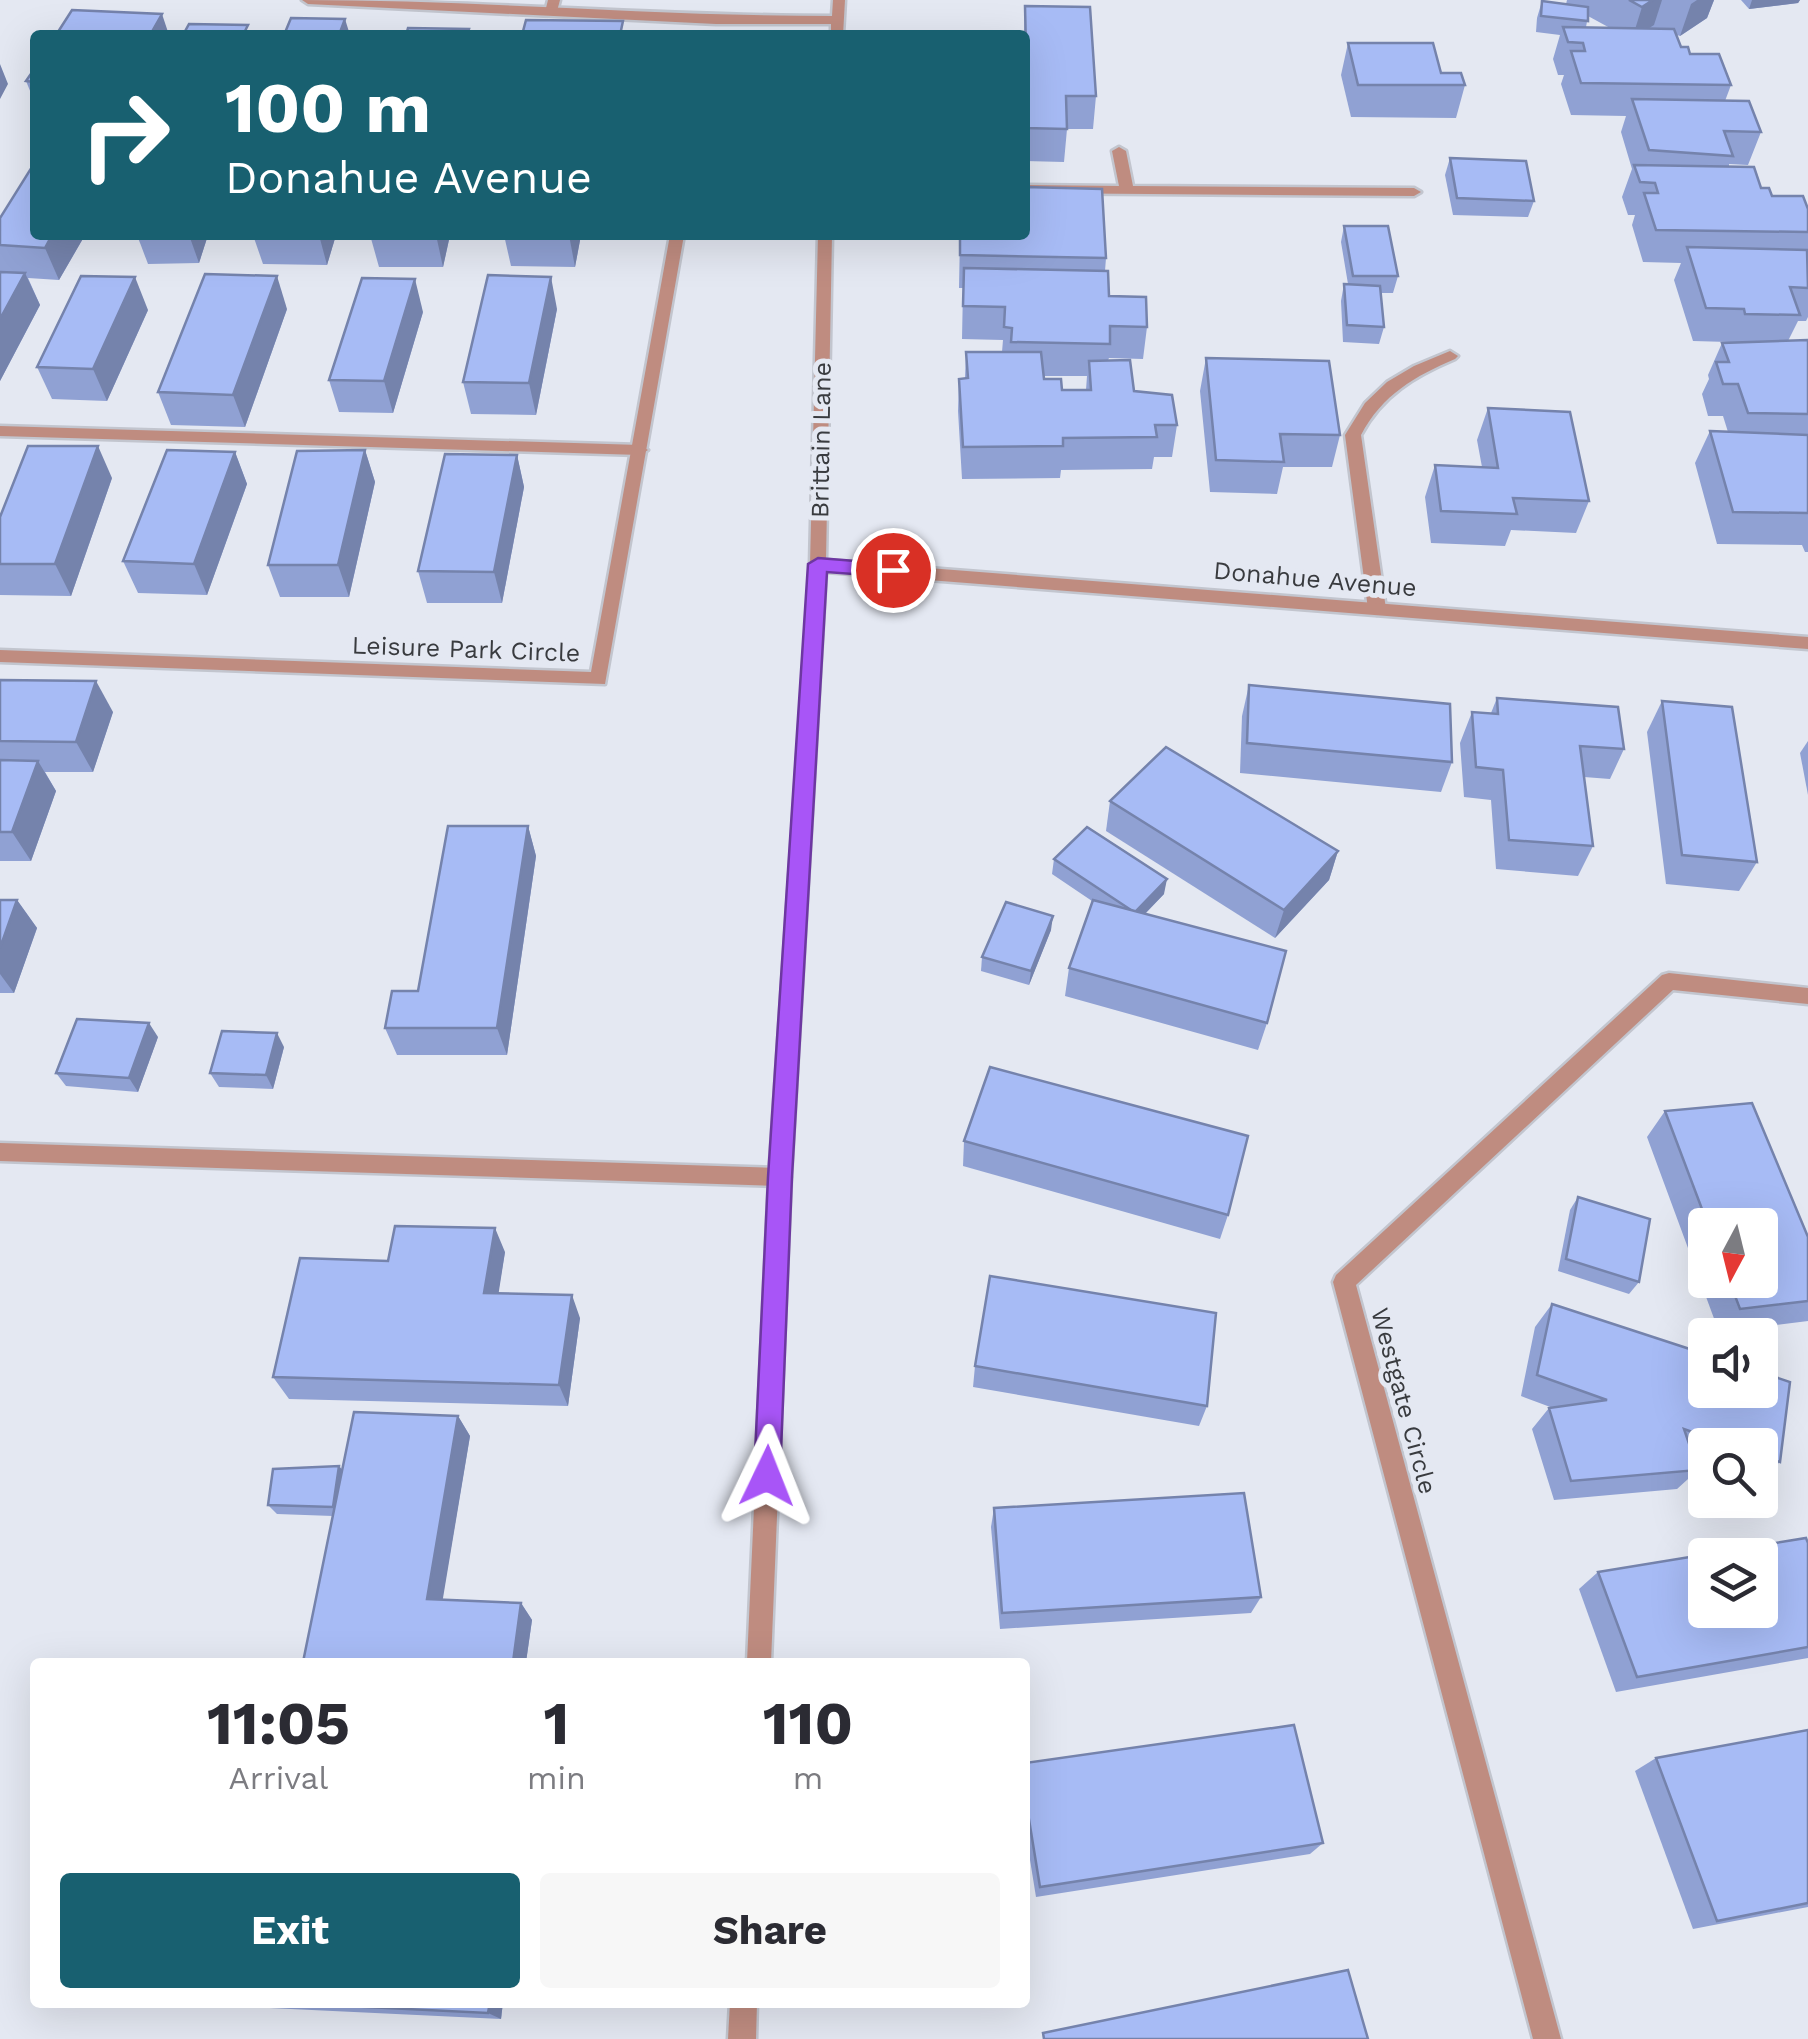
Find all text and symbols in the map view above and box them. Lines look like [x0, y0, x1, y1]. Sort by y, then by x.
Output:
text: 100 m [225, 67, 431, 149]
icon: right [60, 70, 190, 200]
text: Donahue Avenue [225, 151, 592, 204]
street label: Brittain Lane [805, 362, 837, 518]
pin [851, 528, 936, 613]
icon: arrive [866, 543, 921, 598]
street label: Donahue Avenue [1212, 556, 1418, 602]
street label: Leisure Park Circle [351, 631, 581, 667]
north arrow [1688, 1208, 1778, 1298]
map controls [1688, 1208, 1778, 1628]
street label: Westgate Circle [1365, 1305, 1443, 1497]
button: sound [1688, 1318, 1778, 1408]
position arrow [715, 1424, 819, 1528]
button: search [1688, 1428, 1778, 1518]
button: layers [1688, 1538, 1778, 1628]
text: 11:05 [207, 1688, 350, 1759]
text: 1 [543, 1688, 569, 1759]
text: 110 [763, 1688, 853, 1759]
text: Arrival [229, 1759, 328, 1797]
text: min [527, 1759, 586, 1797]
text: m [793, 1759, 823, 1797]
button: Exit [60, 1873, 520, 1988]
button: Share [540, 1873, 1000, 1988]

